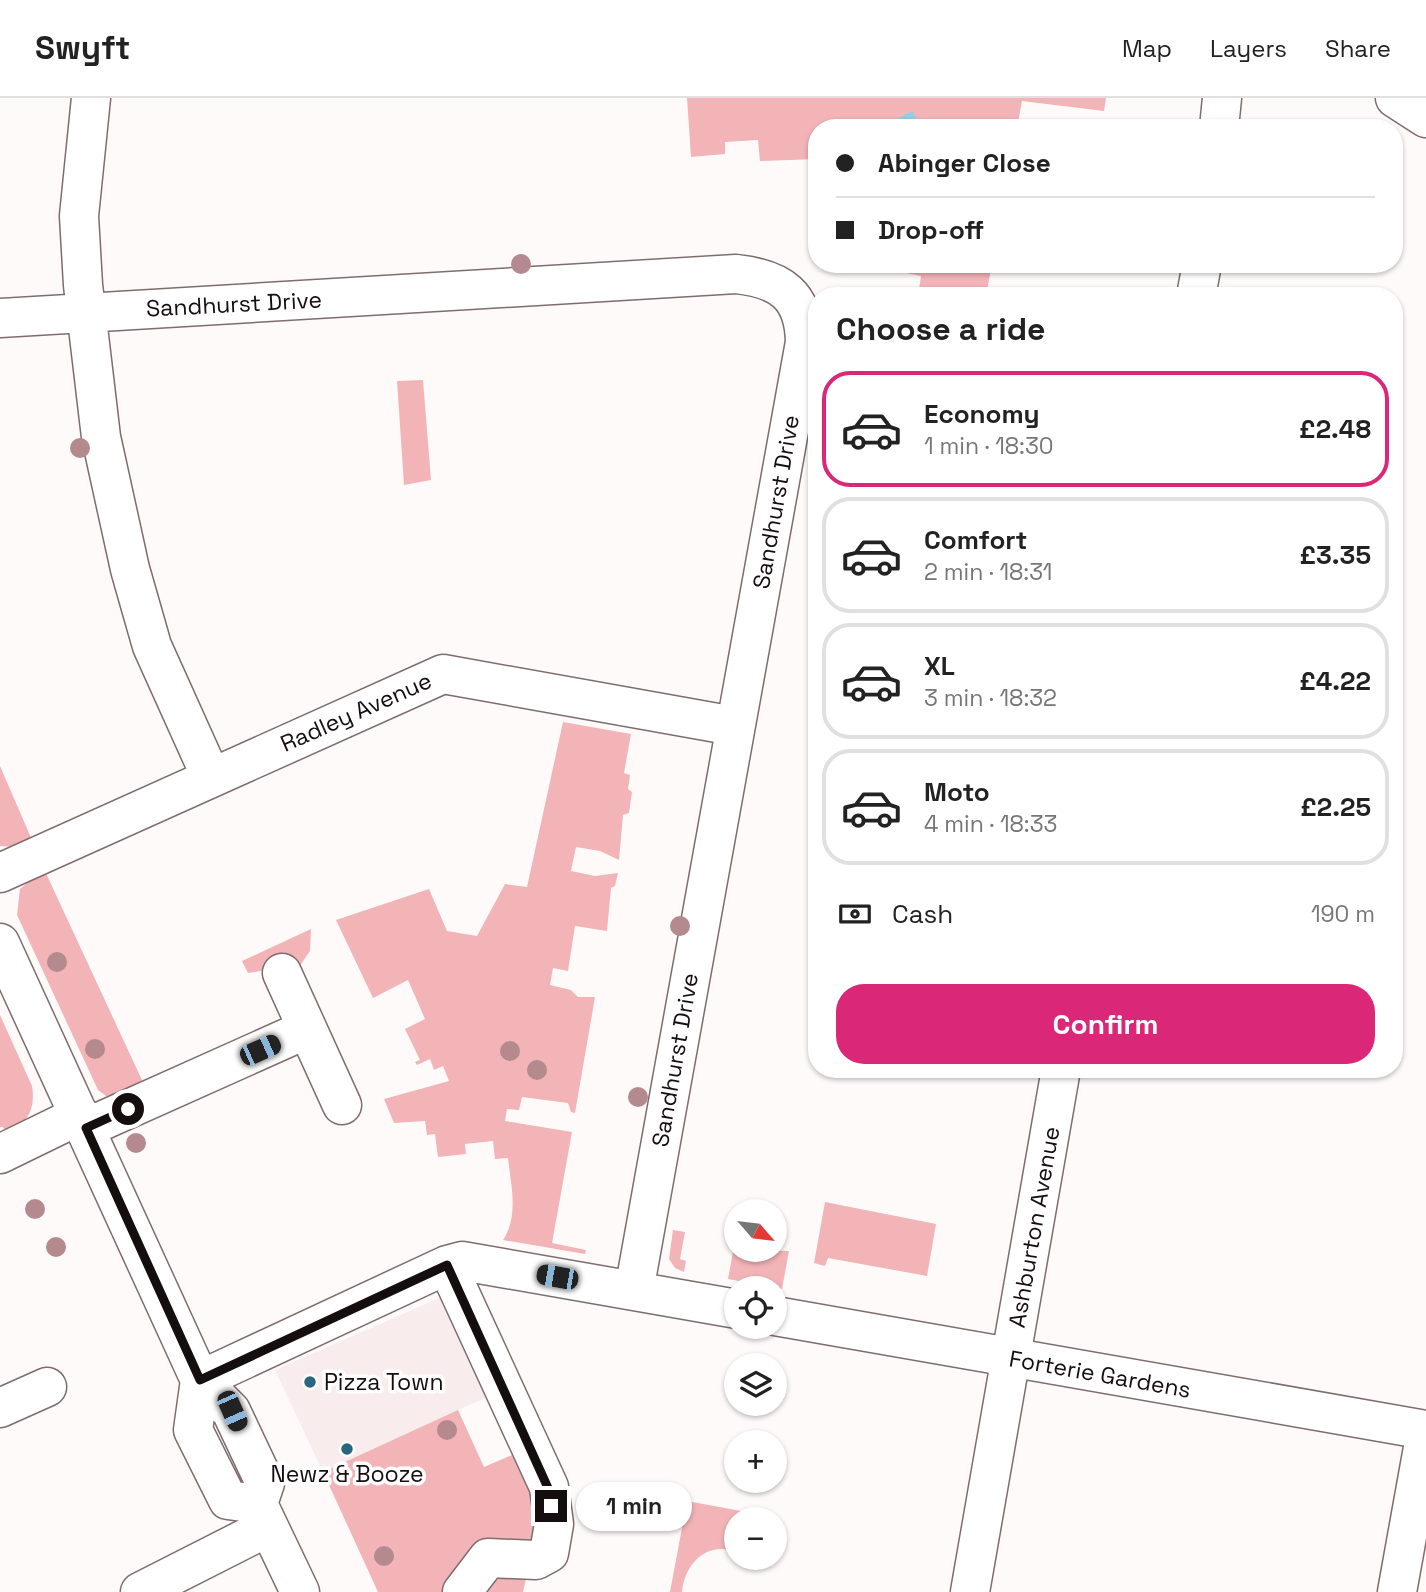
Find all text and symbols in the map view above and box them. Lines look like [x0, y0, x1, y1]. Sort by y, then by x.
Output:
text: Swyft [35, 27, 130, 69]
text: Map [1122, 33, 1172, 64]
text: Layers [1210, 33, 1287, 64]
text: Share [1325, 33, 1391, 64]
text: Abinger Close [878, 146, 1051, 180]
text: Drop-off [878, 213, 984, 247]
street label: Sandhurst Drive [145, 284, 323, 324]
text: Choose a ride [836, 309, 1046, 349]
text: Economy [924, 397, 1040, 431]
icon: car [840, 398, 903, 461]
text: £2.48 [1299, 412, 1371, 446]
street label: Sandhurst Drive [746, 413, 806, 591]
text: 1 min · 18:30 [924, 431, 1054, 461]
text: Comfort [924, 523, 1027, 557]
icon: car [840, 524, 903, 587]
text: £3.35 [1299, 538, 1371, 572]
text: 2 min · 18:31 [924, 557, 1052, 587]
text: XL [924, 649, 955, 683]
icon: car [840, 650, 903, 713]
text: £4.22 [1299, 664, 1371, 698]
street label: Radley Avenue [276, 665, 436, 759]
text: 3 min · 18:32 [924, 683, 1057, 713]
text: Moto [924, 775, 990, 809]
icon: car [840, 776, 903, 839]
text: £2.25 [1300, 790, 1371, 824]
text: 4 min · 18:33 [924, 809, 1057, 839]
icon: cash [836, 895, 874, 933]
text: Cash [892, 897, 953, 931]
text: 190 m [1311, 899, 1375, 929]
street label: Sandhurst Drive [645, 971, 705, 1149]
button: Confirm [836, 984, 1375, 1064]
car [237, 1032, 284, 1068]
route start [112, 1093, 144, 1125]
street label: Ashburton Avenue [1002, 1124, 1066, 1330]
north arrow [724, 1199, 788, 1262]
map controls [724, 1199, 787, 1570]
car [535, 1263, 580, 1291]
button: locate [724, 1276, 787, 1339]
street label: Forterie Gardens [1007, 1343, 1193, 1405]
button: layers [724, 1353, 787, 1416]
place label: Pizza Town [324, 1367, 444, 1397]
marker: Pizza Town [302, 1374, 318, 1390]
car [214, 1388, 251, 1434]
button: + [724, 1430, 787, 1493]
marker: Newz & Booze [339, 1441, 355, 1457]
place label: Newz & Booze [270, 1459, 424, 1489]
callout: 1 min [576, 1482, 691, 1530]
route end [535, 1490, 567, 1522]
text: 1 min [606, 1491, 662, 1521]
button: − [724, 1507, 787, 1570]

